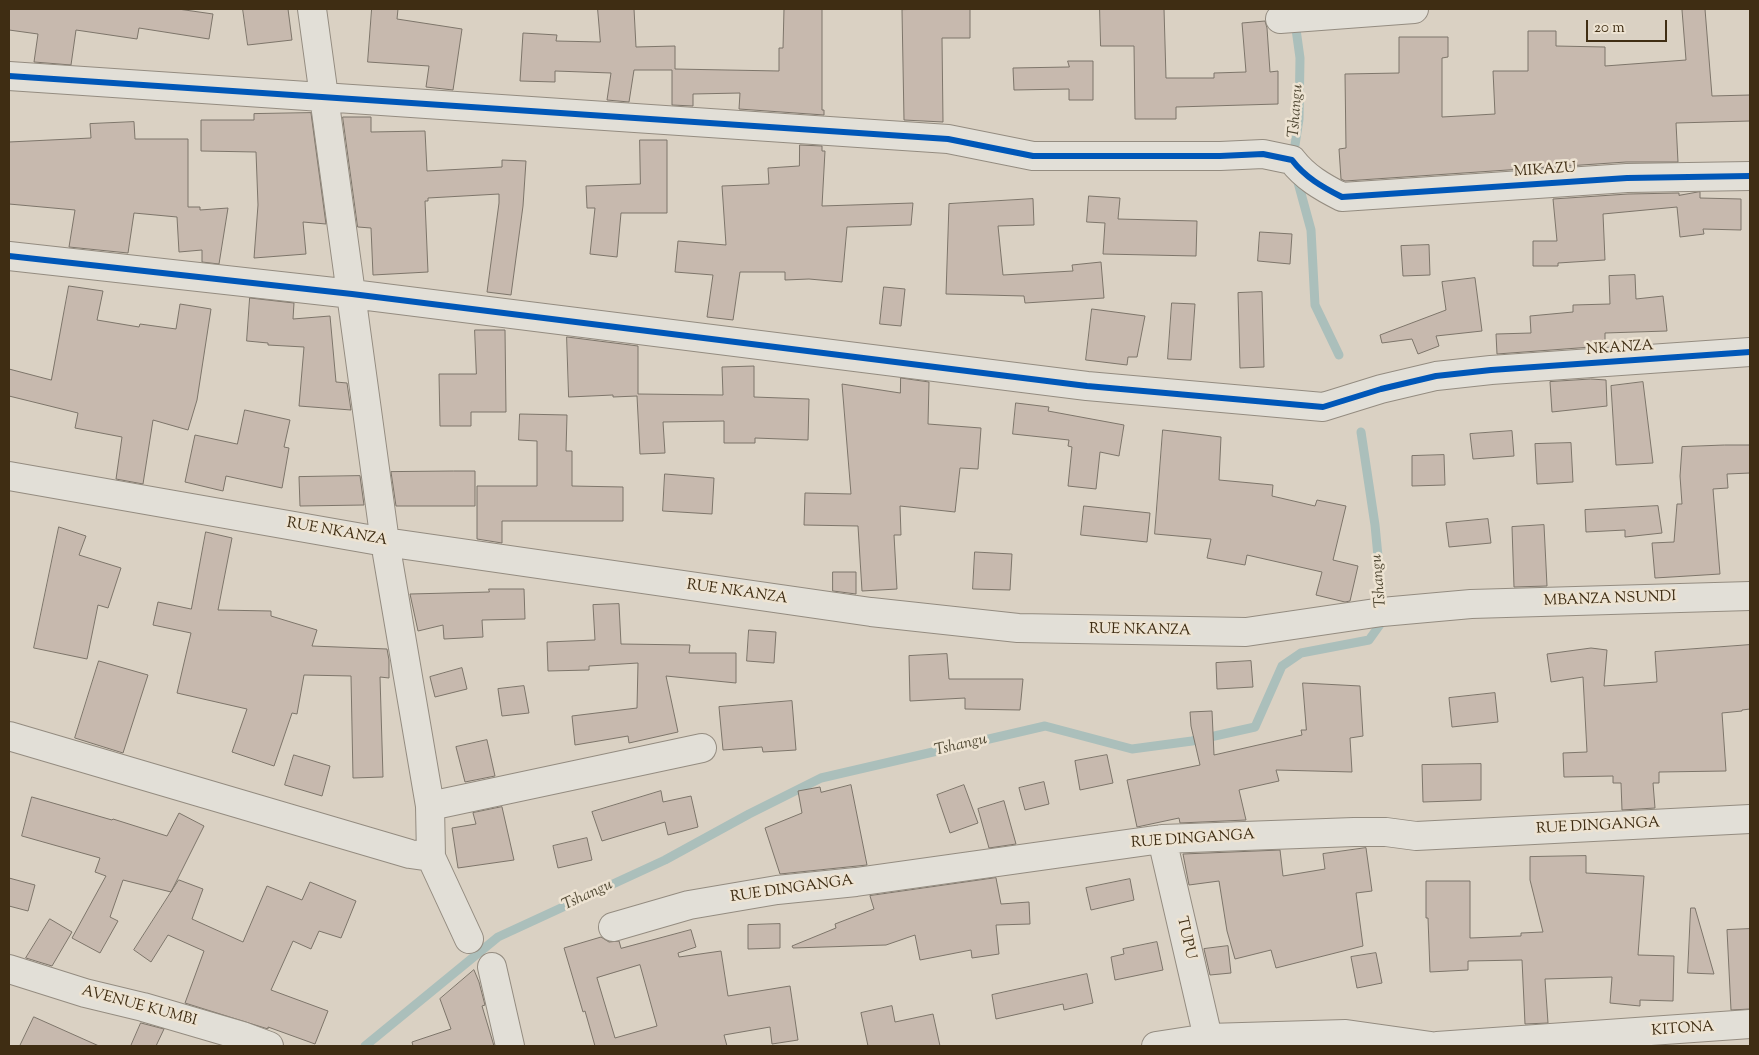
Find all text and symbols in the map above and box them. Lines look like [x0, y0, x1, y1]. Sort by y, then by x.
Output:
scale bar [1589, 10, 1670, 42]
text: 20 m [1594, 18, 1625, 39]
water label: Tshangu [1286, 84, 1308, 138]
street label: MIKAZU [1513, 160, 1577, 182]
street label: NKANZA [1586, 338, 1654, 360]
street label: RUE NKANZA [285, 515, 389, 551]
water label: Tshangu [1368, 553, 1392, 609]
street label: RUE NKANZA [685, 577, 789, 609]
street label: MBANZA NSUNDI [1543, 589, 1677, 611]
street label: RUE NKANZA [1089, 621, 1191, 641]
water label: Tshangu [933, 731, 989, 761]
street label: RUE DINGANGA [1536, 815, 1660, 839]
street label: RUE DINGANGA [1131, 827, 1255, 853]
street label: RUE DINGANGA [729, 872, 855, 908]
water label: Tshangu [560, 876, 616, 916]
street label: TUPU [1171, 915, 1199, 961]
street label: AVENUE KUMBI [79, 983, 199, 1031]
street label: KITONA [1651, 1019, 1715, 1041]

